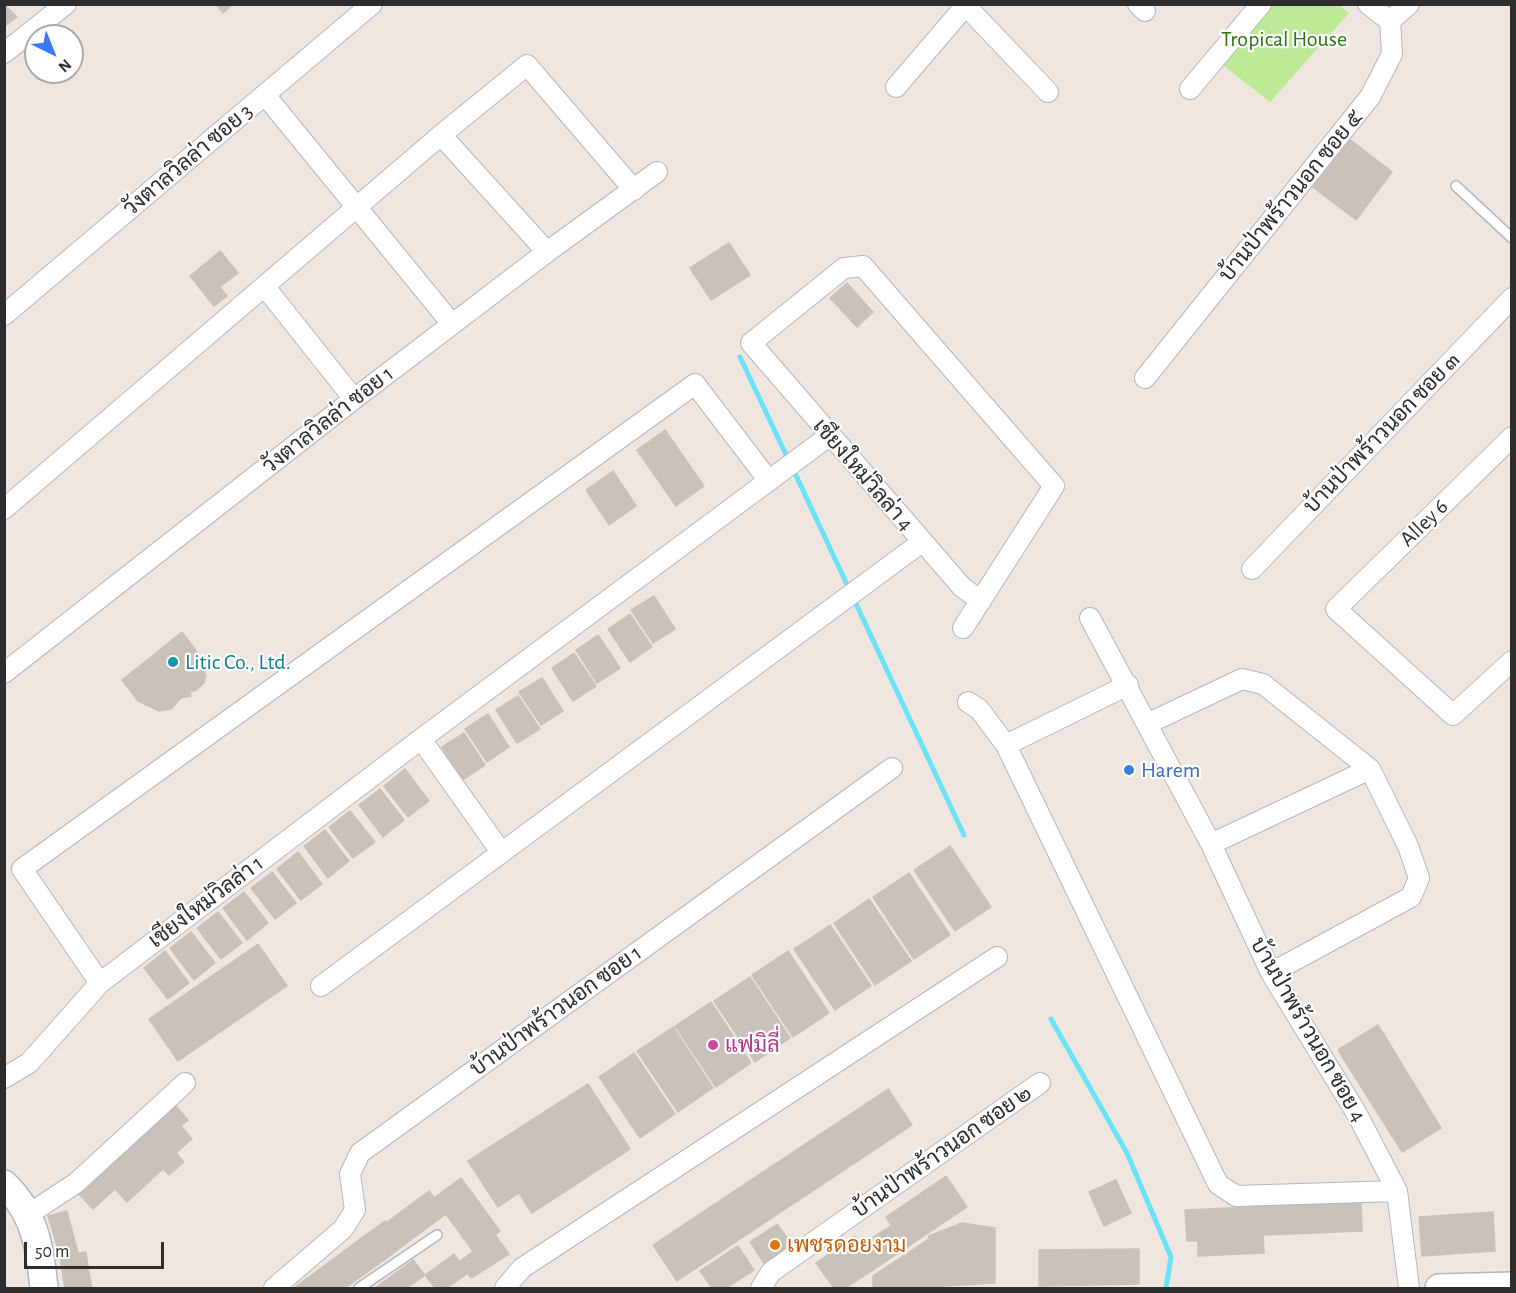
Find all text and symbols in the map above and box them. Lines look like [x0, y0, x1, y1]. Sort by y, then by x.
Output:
north arrow [24, 24, 84, 84]
park label: Tropical House [1221, 26, 1347, 52]
text: N [55, 56, 74, 75]
street label: วังตาลวิลล่า ซอย 3 [118, 98, 258, 222]
street label: บ้านป่าพร้าวนอก ซอย ๕ [1214, 105, 1368, 287]
street label: บ้านป่าพร้าวนอก ซอย ๓ [1298, 347, 1466, 519]
street label: วังตาลวิลล่า ซอย 1 [257, 361, 399, 479]
street label: เชียงใหม่วิลล่า 4 [807, 413, 919, 537]
street label: Alley 6 [1394, 494, 1454, 552]
place label: Litic Co., Ltd. [185, 649, 291, 675]
marker: Litic Co., Ltd. [166, 655, 180, 669]
place label: Harem [1141, 757, 1200, 783]
marker: Harem [1122, 763, 1136, 777]
street label: เชียงใหม่วิลล่า 1 [143, 850, 269, 954]
street label: บ้านป่าพร้าวนอก ซอย 4 [1244, 933, 1372, 1127]
street label: บ้านป่าพร้าวนอก ซอย 1 [465, 940, 647, 1082]
place label: แฟมิลี่ [725, 1032, 780, 1058]
marker: แฟมิลี่ [706, 1038, 720, 1052]
street label: บ้านป่าพร้าวนอก ซอย ๒ [847, 1080, 1037, 1224]
scale bar [27, 1230, 166, 1268]
place label: เพชรดอยงาม [787, 1232, 906, 1258]
marker: เพชรดอยงาม [768, 1238, 782, 1252]
text: 50 m [35, 1243, 69, 1261]

